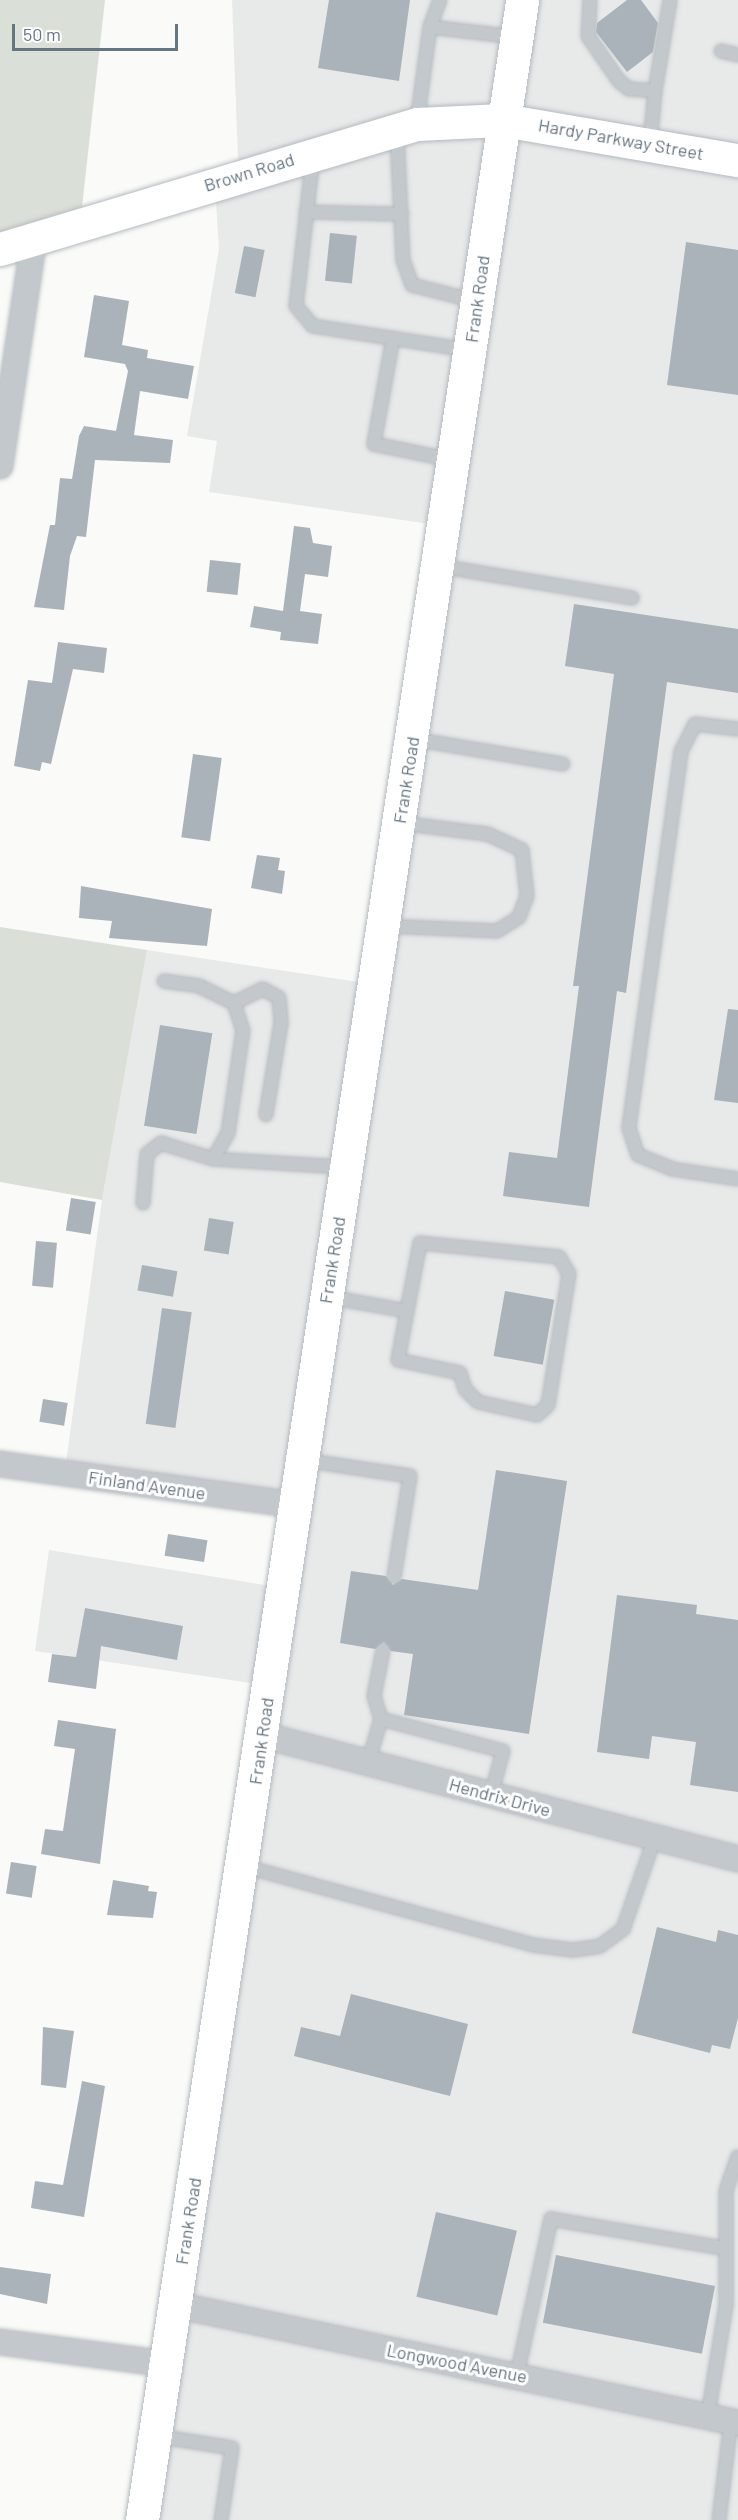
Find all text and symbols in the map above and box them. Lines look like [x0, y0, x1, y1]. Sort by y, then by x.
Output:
scale bar [15, 12, 182, 50]
text: 50 m [23, 23, 61, 45]
street label: Hardy Parkway Street [537, 114, 705, 164]
street label: Brown Road [201, 148, 297, 196]
street label: Frank Road [460, 254, 494, 344]
street label: Frank Road [388, 735, 424, 825]
street label: Frank Road [314, 1215, 350, 1305]
street label: Finland Avenue [87, 1466, 207, 1504]
street label: Frank Road [244, 1696, 278, 1786]
street label: Hendrix Drive [447, 1773, 553, 1821]
street label: Frank Road [170, 2176, 206, 2266]
street label: Longwood Avenue [385, 2339, 529, 2387]

